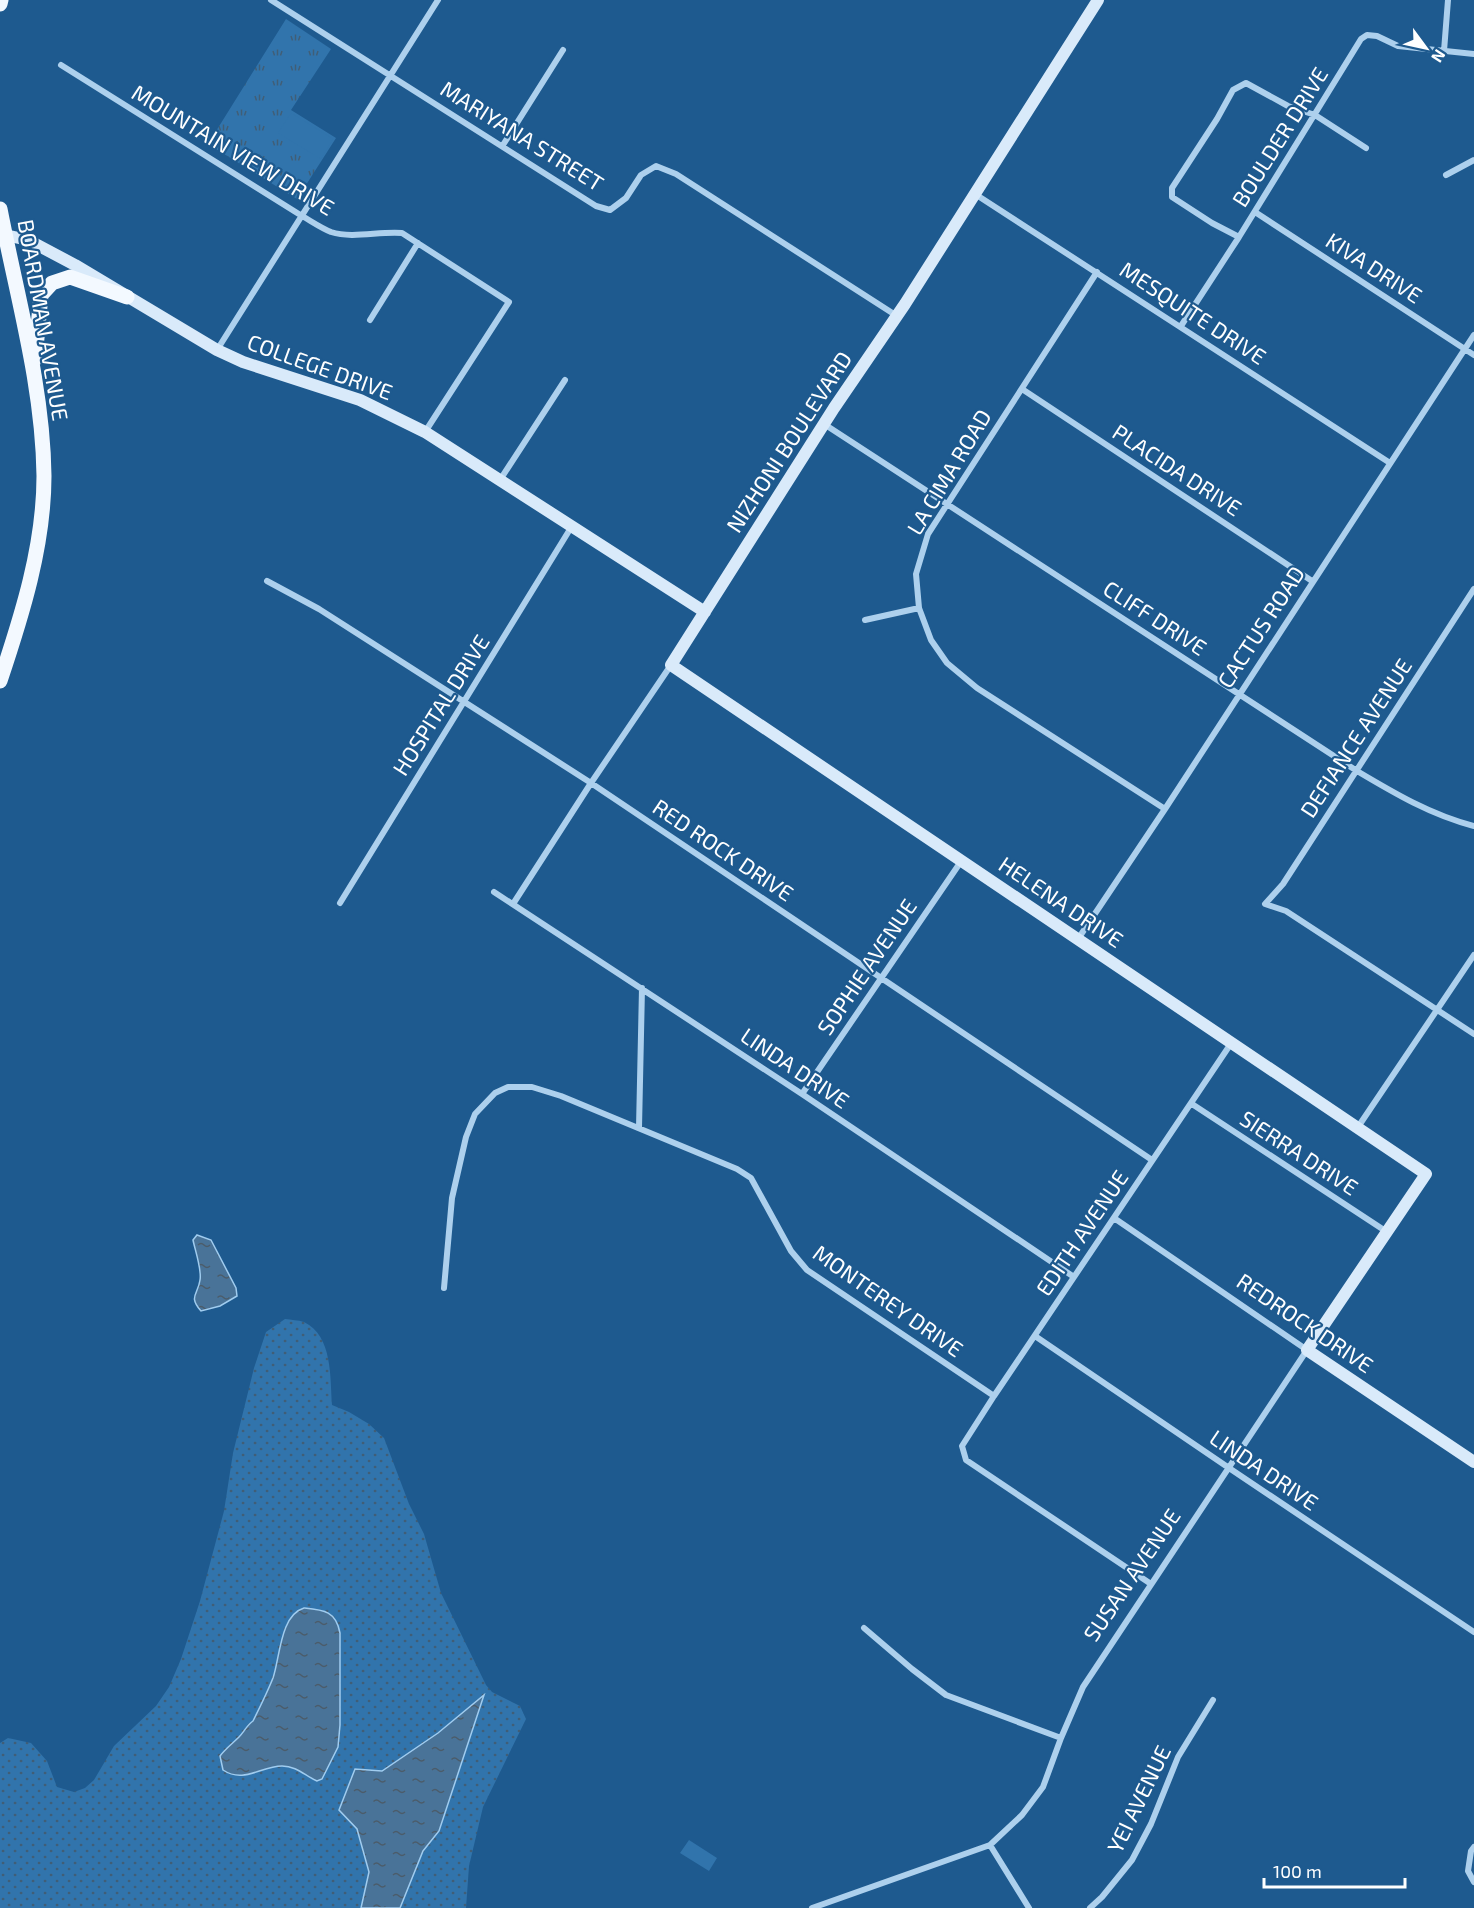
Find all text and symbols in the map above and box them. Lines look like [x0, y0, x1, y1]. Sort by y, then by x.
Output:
north arrow [1396, 18, 1456, 78]
text: N [1428, 46, 1450, 66]
street label: BOULDER DRIVE [1226, 62, 1332, 211]
street label: MARIYANA STREET [436, 75, 609, 196]
street label: MOUNTAIN VIEW DRIVE [128, 78, 339, 220]
street label: BOARDMAN AVENUE [13, 217, 75, 423]
street label: KIVA DRIVE [1322, 227, 1427, 308]
street label: MESQUITE DRIVE [1115, 255, 1271, 370]
street label: COLLEGE DRIVE [244, 328, 396, 404]
street label: NIZHONI BOULEVARD [720, 346, 856, 537]
street label: LA CIMA ROAD [901, 404, 996, 539]
street label: PLACIDA DRIVE [1108, 418, 1247, 520]
street label: CACTUS ROAD [1211, 561, 1309, 692]
street label: CLIFF DRIVE [1099, 574, 1212, 660]
street label: HOSPITAL DRIVE [386, 629, 494, 780]
street label: DEFIANCE AVENUE [1294, 653, 1416, 822]
street label: RED ROCK DRIVE [648, 793, 799, 906]
street label: HELENA DRIVE [995, 850, 1128, 952]
street label: SOPHIE AVENUE [811, 894, 921, 1039]
street label: LINDA DRIVE [737, 1021, 855, 1113]
street label: SIERRA DRIVE [1236, 1104, 1363, 1200]
street label: EDITH AVENUE [1030, 1165, 1133, 1300]
street label: MONTEREY DRIVE [809, 1239, 969, 1362]
street label: REDROCK DRIVE [1232, 1267, 1379, 1377]
street label: LINDA DRIVE [1206, 1423, 1324, 1515]
street label: SUSAN AVENUE [1077, 1503, 1185, 1646]
street label: YEI AVENUE [1101, 1741, 1175, 1856]
scale bar [1264, 1851, 1405, 1889]
text: 100 m [1273, 1860, 1322, 1882]

